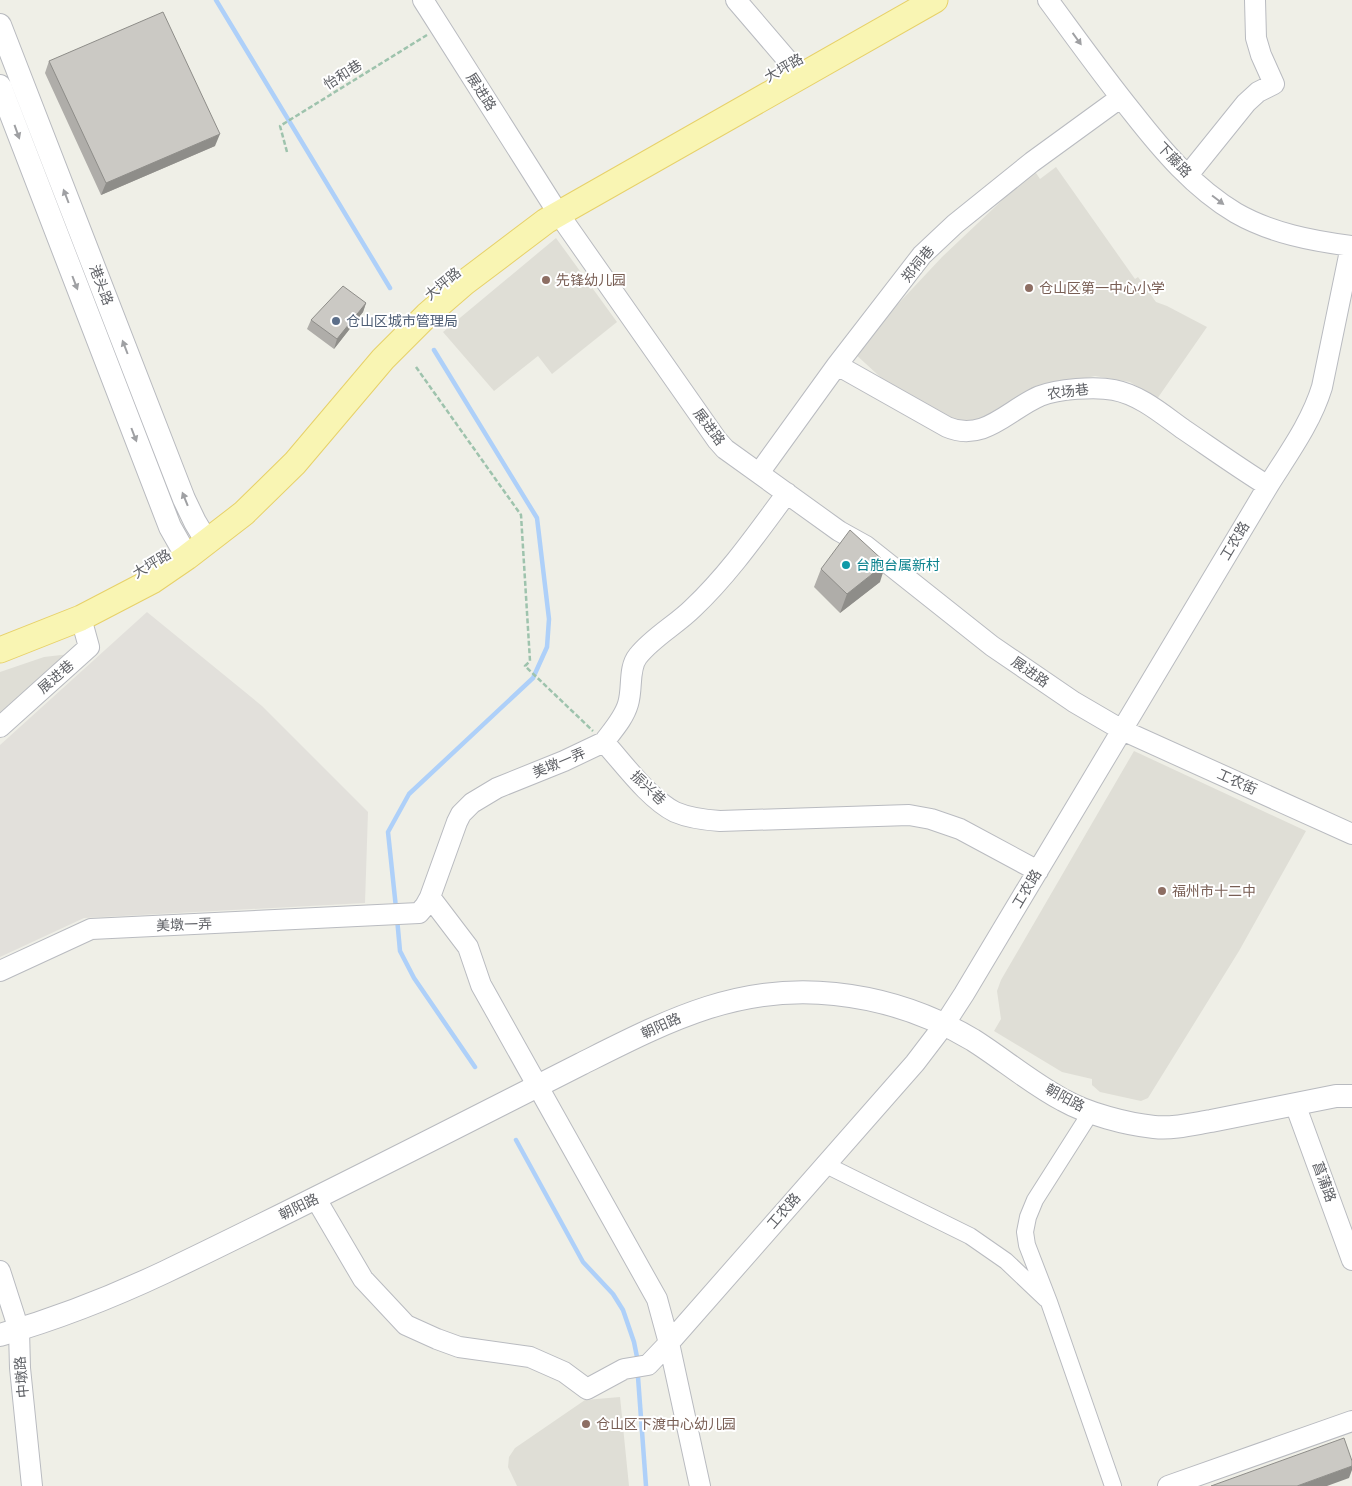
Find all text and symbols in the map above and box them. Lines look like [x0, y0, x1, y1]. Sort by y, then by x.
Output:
one-way arrow [1072, 32, 1082, 46]
street label: 大坪路 [762, 50, 806, 86]
street label: 怡和巷 [321, 57, 365, 93]
street label: 展进路 [462, 70, 500, 114]
one-way arrow [14, 124, 21, 139]
street label: 下藤路 [1153, 139, 1195, 181]
one-way arrow [62, 189, 70, 203]
one-way arrow [1211, 195, 1224, 206]
street label: 郑祠巷 [898, 242, 938, 286]
street label: 港头路 [86, 262, 116, 308]
street label: 大坪路 [421, 264, 465, 304]
place label: 先锋幼儿园 [556, 272, 626, 289]
marker: 先锋幼儿园 [540, 274, 552, 286]
one-way arrow [72, 276, 80, 290]
place label: 仓山区第一中心小学 [1039, 280, 1165, 297]
marker: 仓山区第一中心小学 [1023, 282, 1035, 294]
place label: 仓山区城市管理局 [346, 313, 458, 330]
marker: 仓山区城市管理局 [330, 315, 342, 327]
one-way arrow [121, 340, 129, 355]
street label: 农场巷 [1046, 381, 1090, 403]
street label: 展进路 [690, 405, 728, 449]
one-way arrow [131, 427, 138, 442]
one-way arrow [180, 492, 188, 506]
street label: 工农路 [1217, 519, 1253, 563]
street label: 大坪路 [130, 546, 174, 582]
place label: 台胞台属新村 [856, 557, 940, 574]
marker: 台胞台属新村 [840, 559, 852, 571]
street label: 展进路 [1008, 653, 1052, 691]
street label: 展进巷 [35, 657, 77, 697]
street label: 美墩一弄 [530, 744, 588, 782]
street label: 工农街 [1214, 766, 1260, 798]
street label: 振兴巷 [627, 767, 669, 809]
street label: 工农路 [1009, 867, 1045, 911]
place label: 福州市十二中 [1172, 883, 1256, 900]
marker: 福州市十二中 [1156, 885, 1168, 897]
street label: 美墩一弄 [156, 916, 212, 934]
street label: 朝阳路 [638, 1010, 684, 1042]
street label: 朝阳路 [1042, 1081, 1088, 1115]
street label: 菖蒲路 [1309, 1159, 1339, 1205]
street label: 朝阳路 [276, 1190, 322, 1224]
street label: 工农路 [764, 1190, 804, 1232]
street label: 中墩路 [12, 1355, 32, 1399]
place label: 仓山区下渡中心幼儿园 [596, 1416, 736, 1433]
marker: 仓山区下渡中心幼儿园 [580, 1418, 592, 1430]

